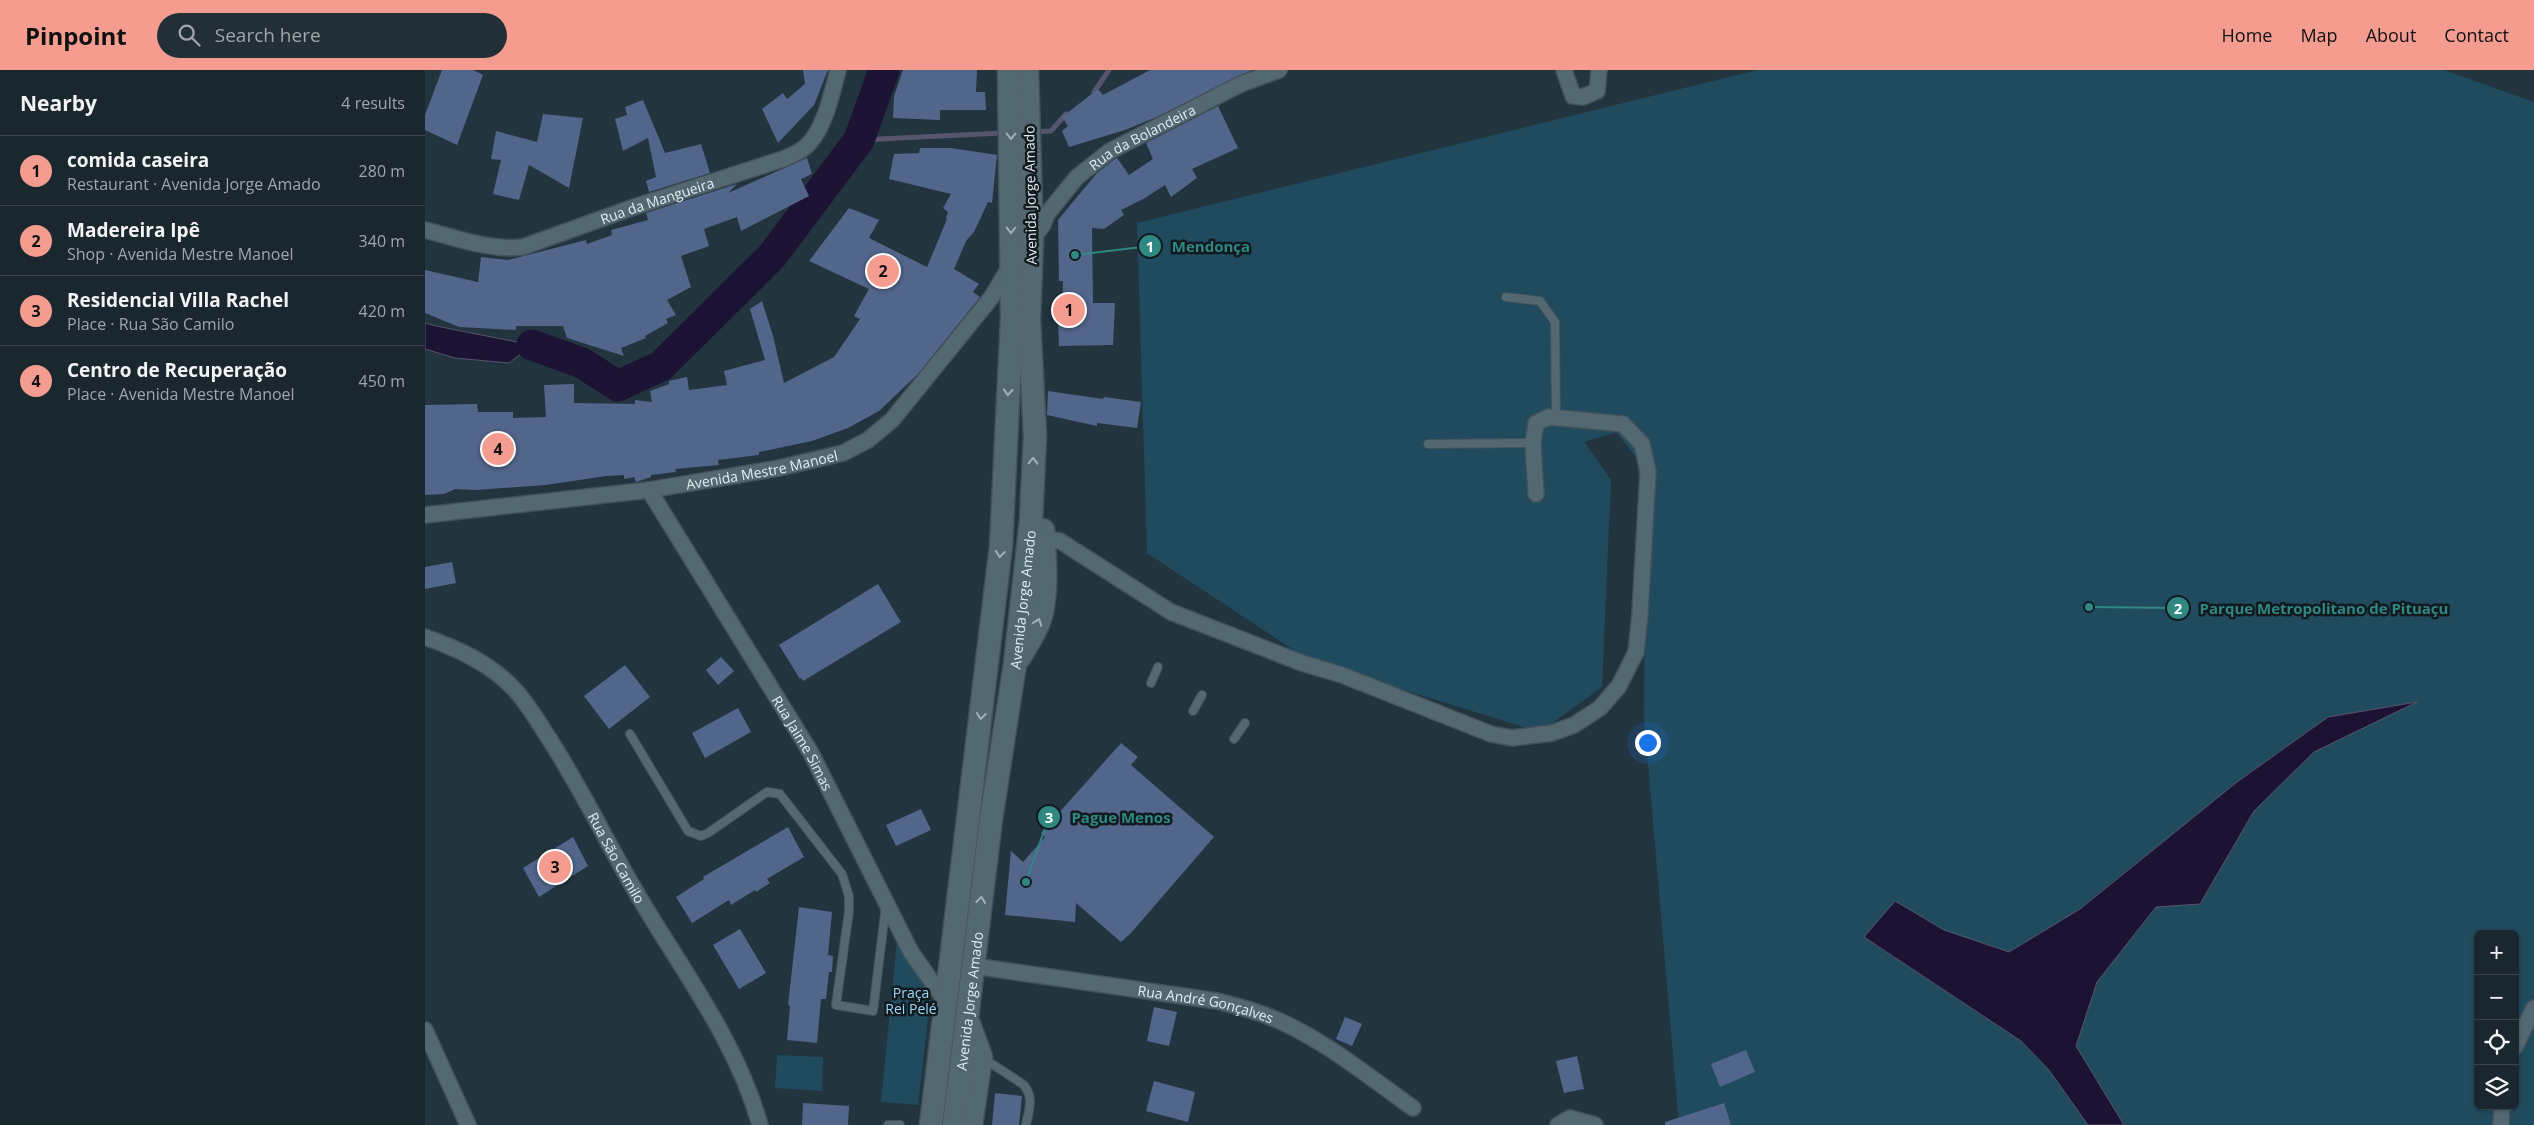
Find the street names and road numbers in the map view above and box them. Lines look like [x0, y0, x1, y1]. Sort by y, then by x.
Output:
street label: Rua da Bolandeira [1085, 99, 1199, 174]
street label: Avenida Jorge Amado [1019, 125, 1041, 265]
street label: Rua da Mangueira [597, 172, 716, 228]
street label: Avenida Mestre Manoel [684, 445, 839, 493]
street label: Avenida Jorge Amado [1005, 529, 1039, 670]
street label: Rua Jaime Simas [768, 692, 838, 794]
street label: Rua São Camilo [584, 809, 650, 907]
street label: Avenida Jorge Amado [951, 931, 987, 1071]
street label: Rua André Gonçalves [1137, 980, 1277, 1027]

